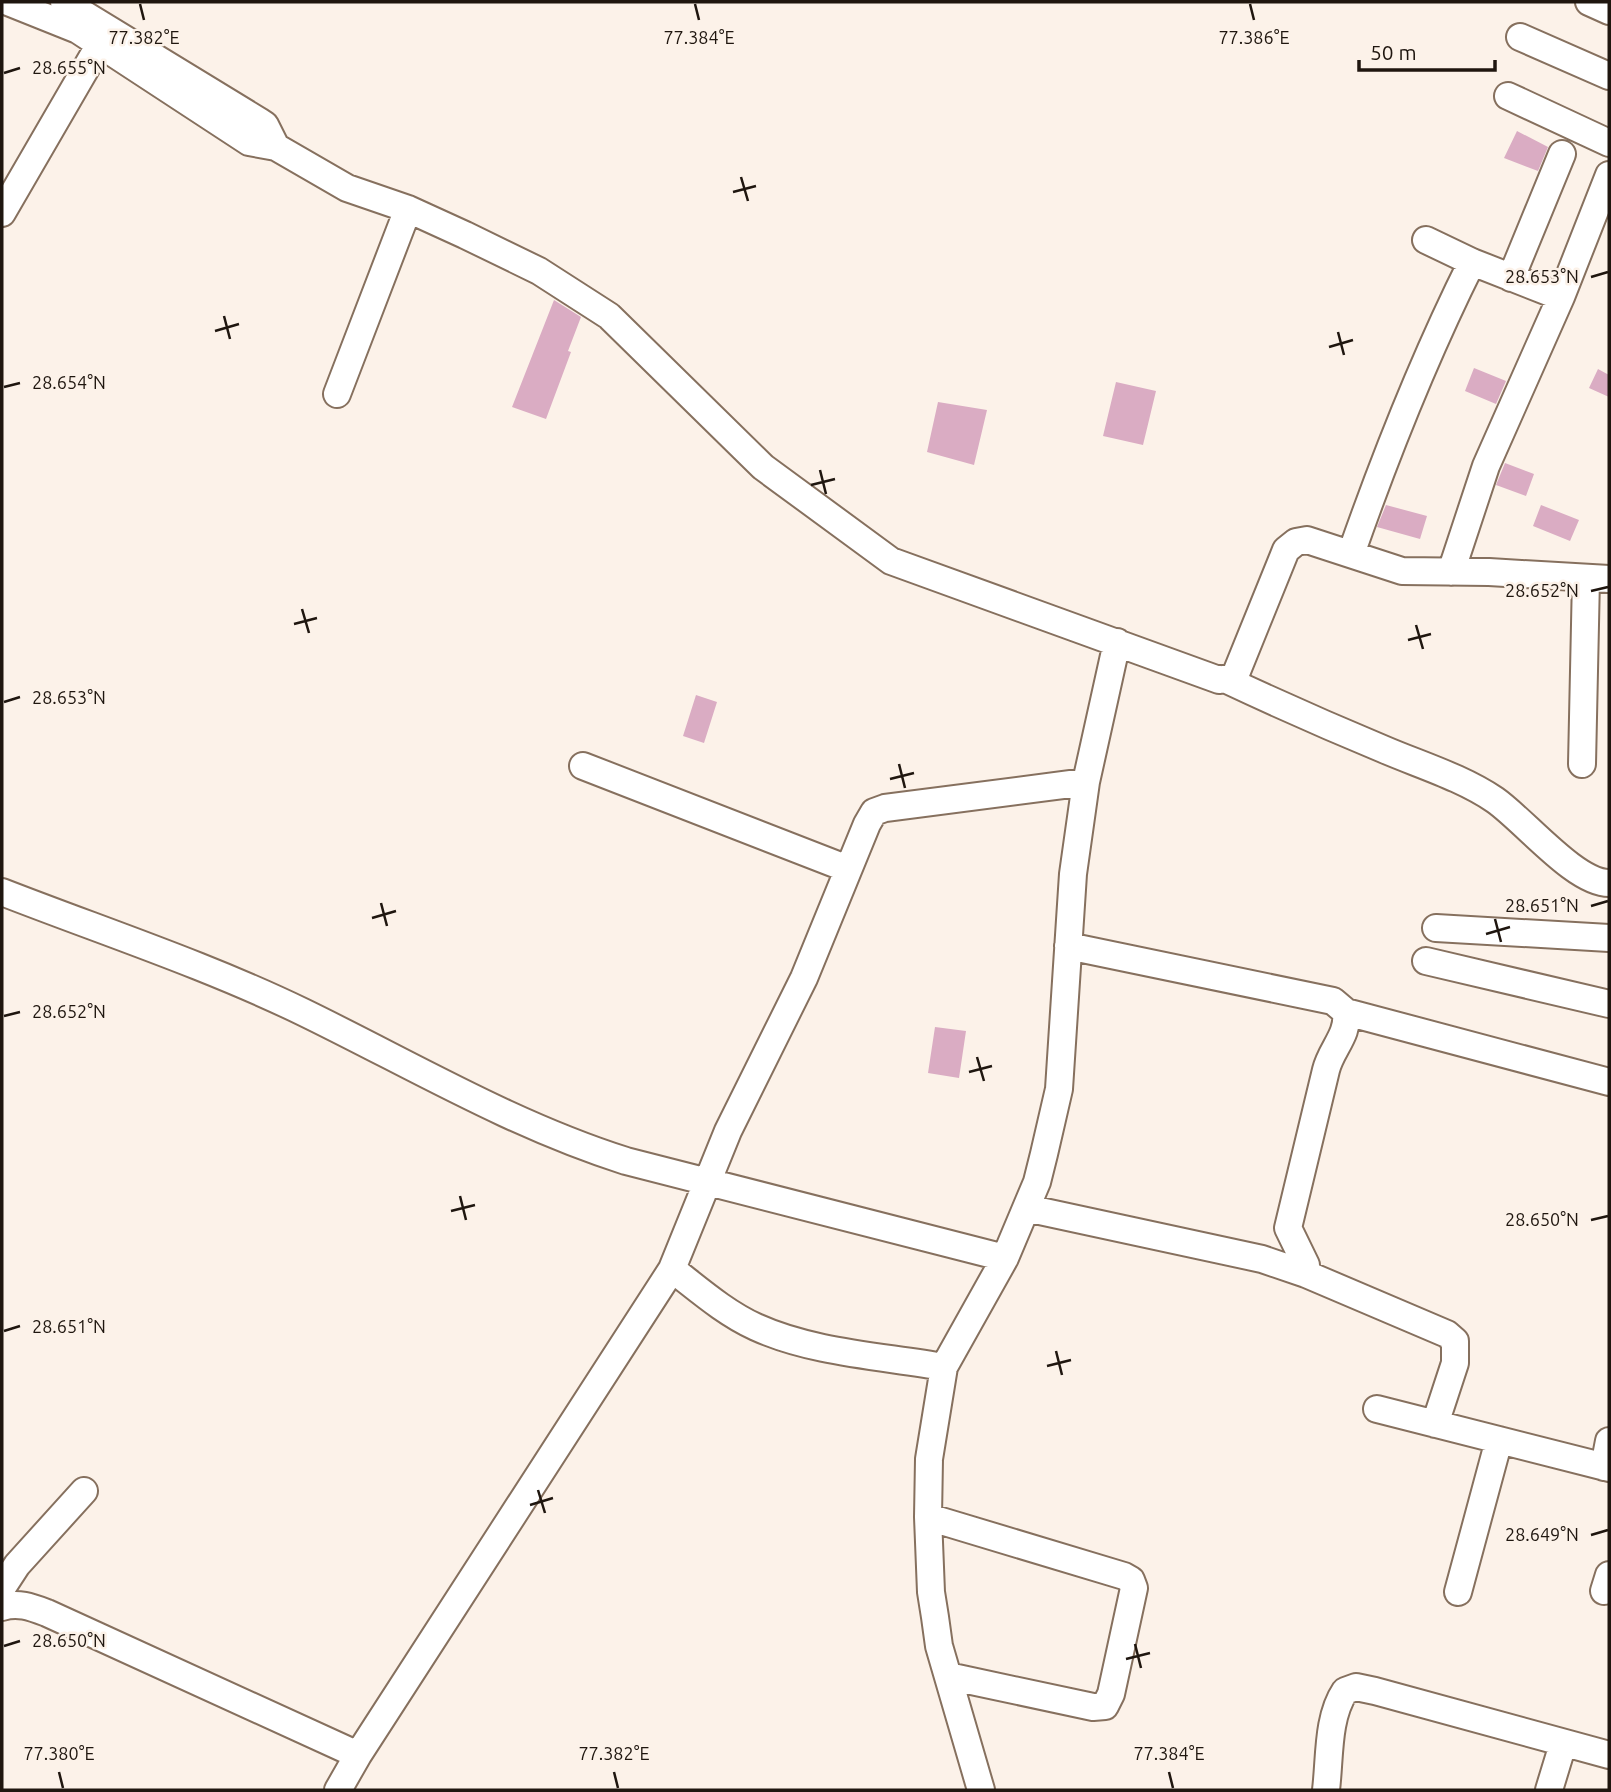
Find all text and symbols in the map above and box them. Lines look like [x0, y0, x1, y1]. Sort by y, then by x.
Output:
text: 77.382°E [108, 27, 180, 47]
text: 77.384°E [663, 27, 735, 47]
text: 77.386°E [1218, 27, 1290, 47]
scale bar [1359, 28, 1496, 72]
text: 50 m [1370, 40, 1417, 64]
text: 28.655°N [32, 57, 106, 77]
text: 28.653°N [1505, 266, 1579, 286]
text: 28.654°N [32, 372, 106, 392]
text: 28.652°N [1505, 580, 1579, 600]
text: 28.653°N [32, 687, 106, 707]
text: 28.651°N [1505, 895, 1579, 915]
text: 28.652°N [32, 1001, 106, 1021]
text: 28.650°N [1505, 1209, 1579, 1229]
text: 28.651°N [32, 1316, 106, 1336]
text: 28.649°N [1505, 1524, 1579, 1544]
text: 28.650°N [32, 1630, 106, 1650]
text: 77.380°E [23, 1743, 95, 1763]
text: 77.382°E [578, 1743, 650, 1763]
text: 77.384°E [1133, 1743, 1205, 1763]

